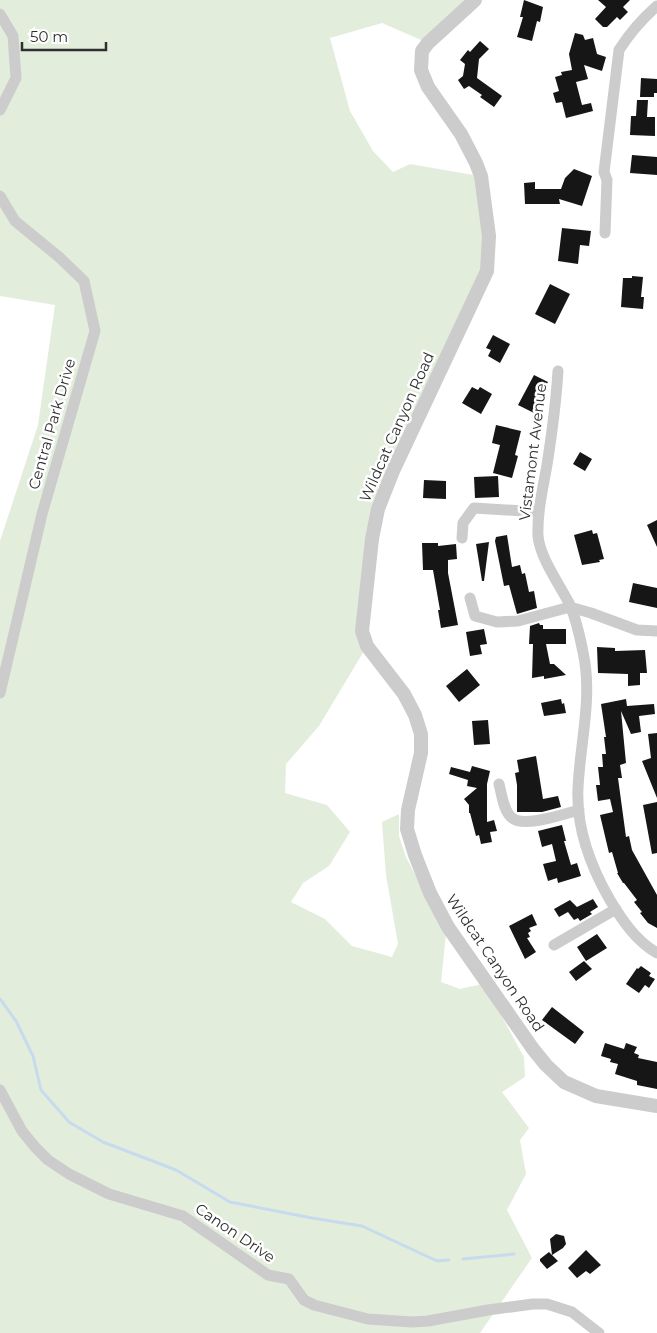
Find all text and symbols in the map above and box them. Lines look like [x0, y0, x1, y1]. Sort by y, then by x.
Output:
scale bar [22, 20, 106, 52]
text: 50 m [30, 27, 68, 46]
street label: Wildcat Canyon Road [355, 349, 438, 505]
street label: Central Park Drive [24, 356, 79, 492]
street label: Vistamont Avenue [515, 382, 550, 522]
street label: Wildcat Canyon Road [442, 890, 549, 1035]
street label: Canon Drive [192, 1199, 279, 1266]

